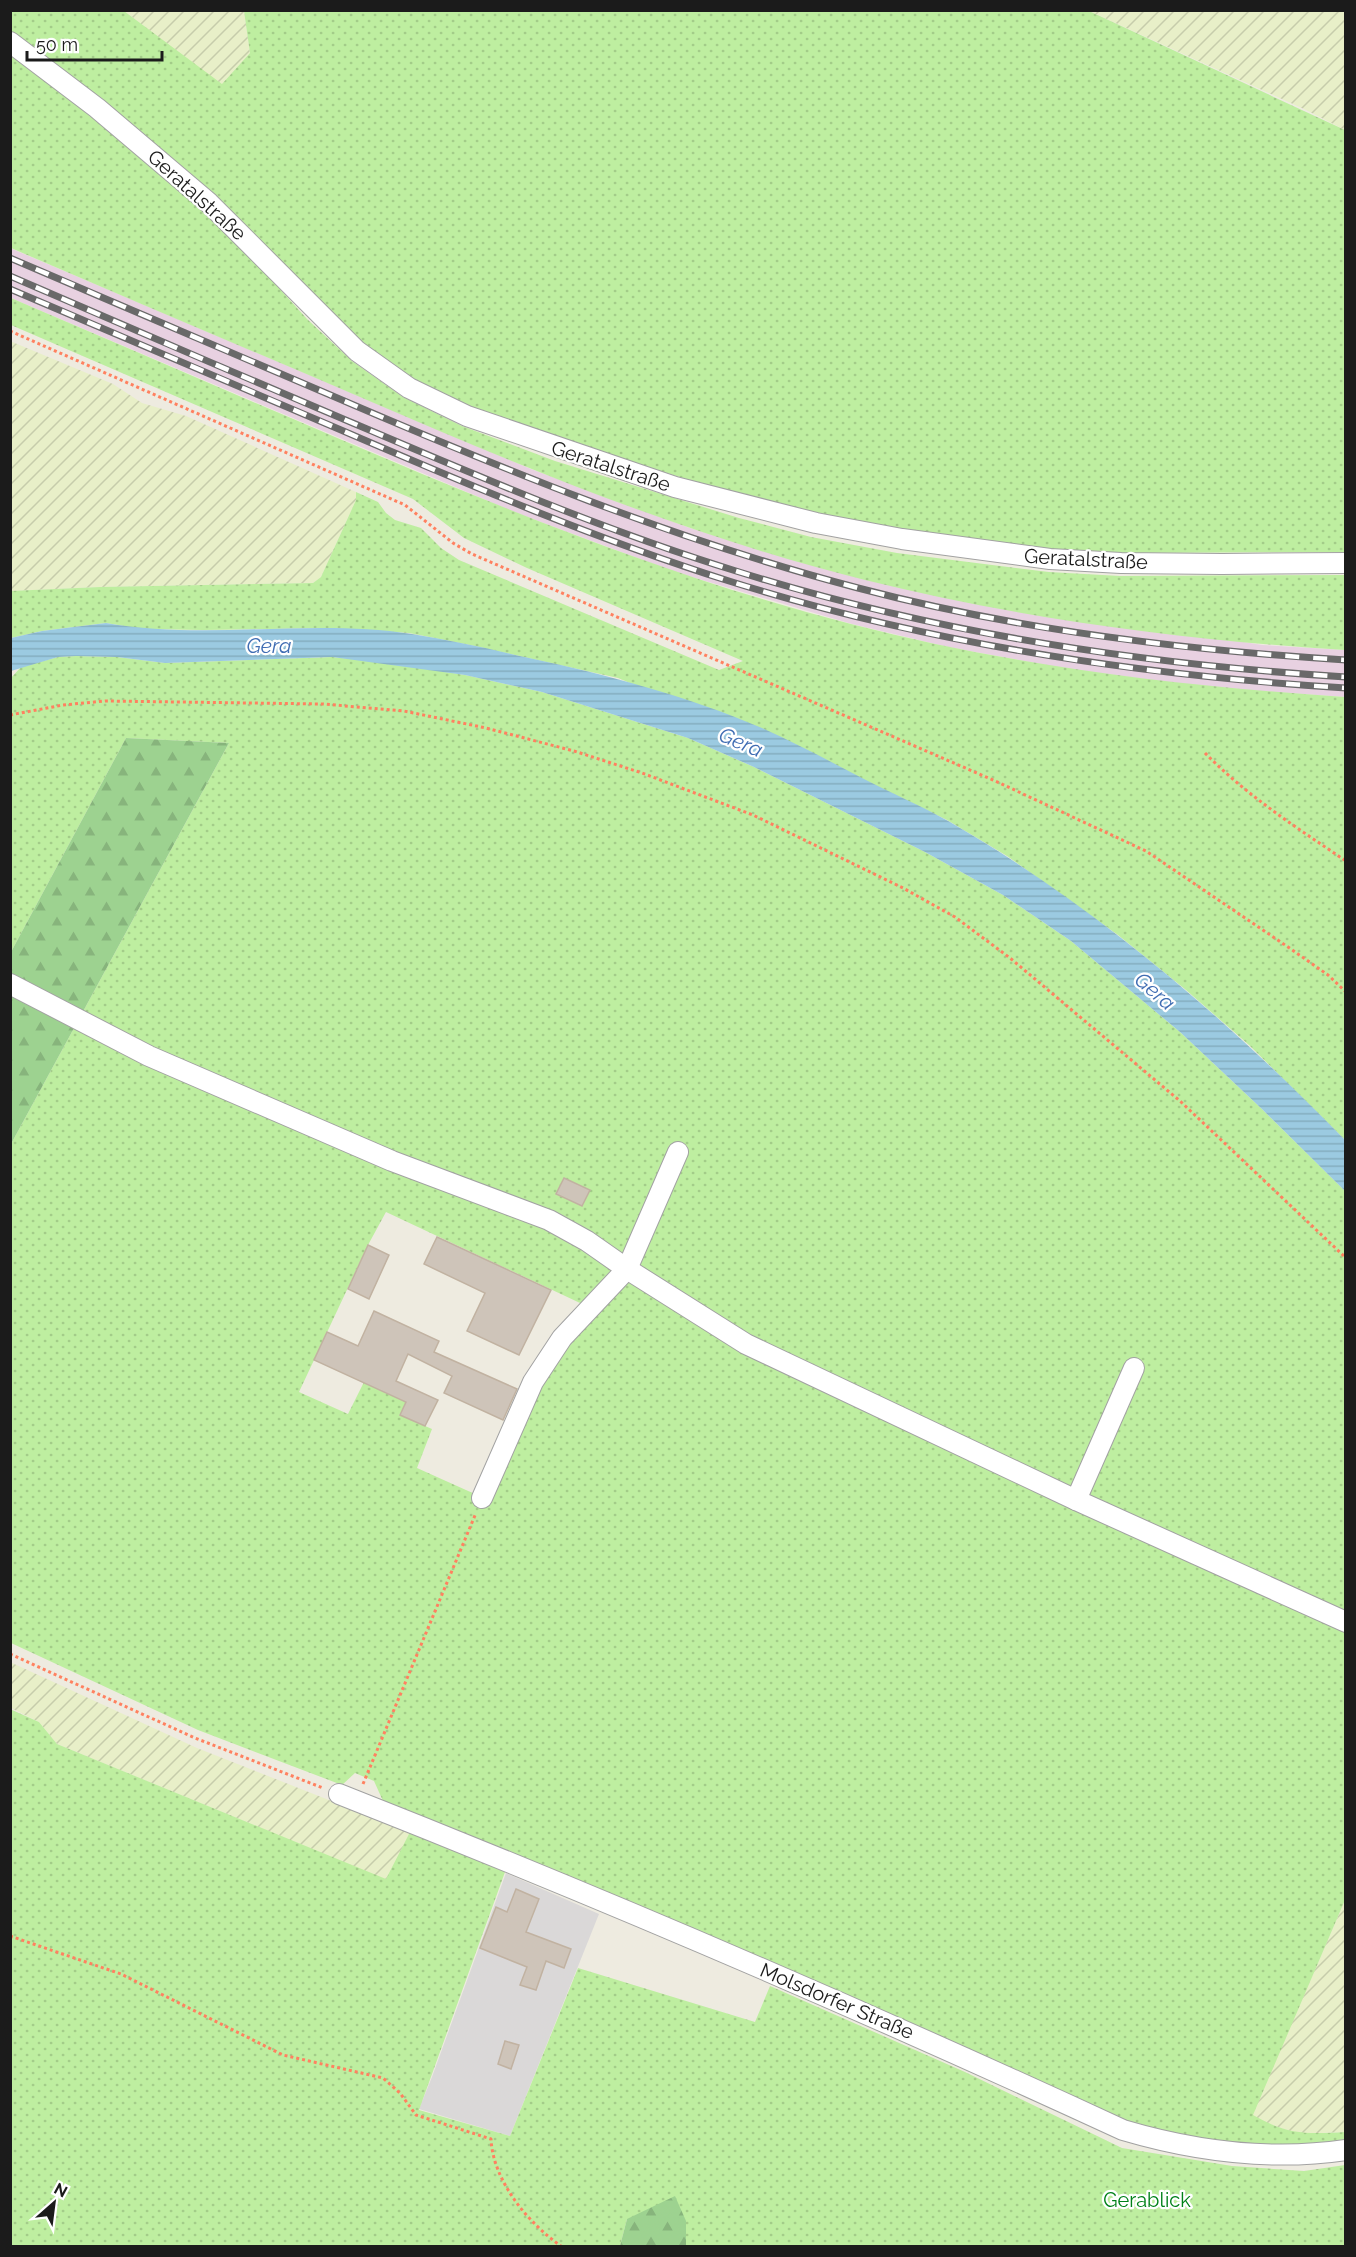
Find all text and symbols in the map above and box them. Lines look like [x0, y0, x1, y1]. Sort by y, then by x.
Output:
scale bar [27, 24, 162, 62]
text: 50 m [36, 34, 78, 55]
street label: Geratalstraße [143, 145, 251, 246]
street label: Geratalstraße [548, 435, 674, 497]
street label: Geratalstraße [1024, 544, 1149, 574]
water label: Gera [246, 633, 292, 658]
water label: Gera [715, 722, 767, 762]
water label: Gera [1130, 967, 1180, 1015]
street label: Molsdorfer Straße [756, 1958, 918, 2044]
north arrow [24, 2173, 84, 2233]
text: N [51, 2179, 71, 2201]
park label: Gerablick [1103, 2188, 1191, 2212]

